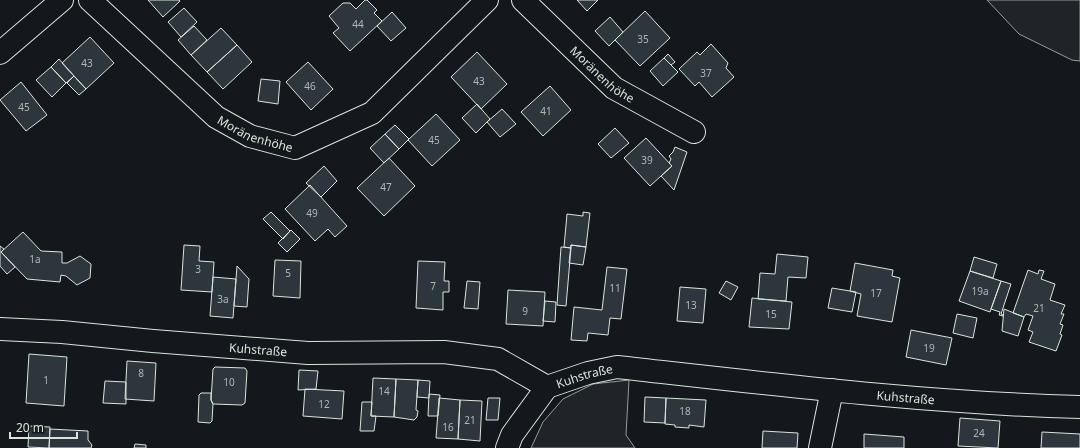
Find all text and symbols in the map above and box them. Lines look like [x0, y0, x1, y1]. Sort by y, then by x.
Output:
house number: 44 [352, 17, 364, 31]
house number: 35 [637, 32, 649, 46]
street label: Moränenhöhe [567, 42, 638, 106]
house number: 43 [81, 56, 93, 70]
house number: 37 [700, 66, 712, 80]
house number: 43 [473, 74, 485, 88]
house number: 46 [304, 79, 316, 93]
house number: 45 [18, 100, 30, 114]
house number: 41 [540, 104, 552, 118]
street label: Moränenhöhe [214, 111, 295, 156]
house number: 45 [428, 133, 440, 147]
house number: 39 [641, 153, 653, 167]
house number: 47 [380, 180, 392, 194]
house number: 49 [306, 206, 318, 220]
house number: 1a [29, 252, 41, 266]
house number: 3 [195, 262, 201, 276]
house number: 5 [285, 266, 291, 280]
house number: 7 [430, 279, 436, 293]
house number: 11 [609, 281, 621, 295]
house number: 19a [971, 284, 989, 298]
house number: 17 [870, 286, 882, 300]
house number: 3a [217, 292, 229, 306]
house number: 13 [685, 298, 697, 312]
house number: 21 [1033, 301, 1045, 315]
house number: 9 [522, 304, 528, 318]
house number: 15 [765, 307, 777, 321]
street label: Kuhstraße [229, 338, 288, 360]
house number: 19 [923, 341, 935, 355]
street label: Kuhstraße [554, 360, 614, 392]
house number: 8 [138, 366, 144, 380]
house number: 1 [43, 373, 49, 387]
house number: 10 [223, 375, 235, 389]
house number: 14 [378, 384, 390, 398]
street label: Kuhstraße [876, 386, 935, 408]
house number: 12 [318, 397, 330, 411]
house number: 18 [679, 404, 691, 418]
house number: 21 [464, 413, 476, 427]
scale bar [10, 414, 77, 440]
text: 20 m [16, 419, 44, 436]
house number: 16 [442, 420, 454, 434]
house number: 24 [973, 426, 985, 440]

